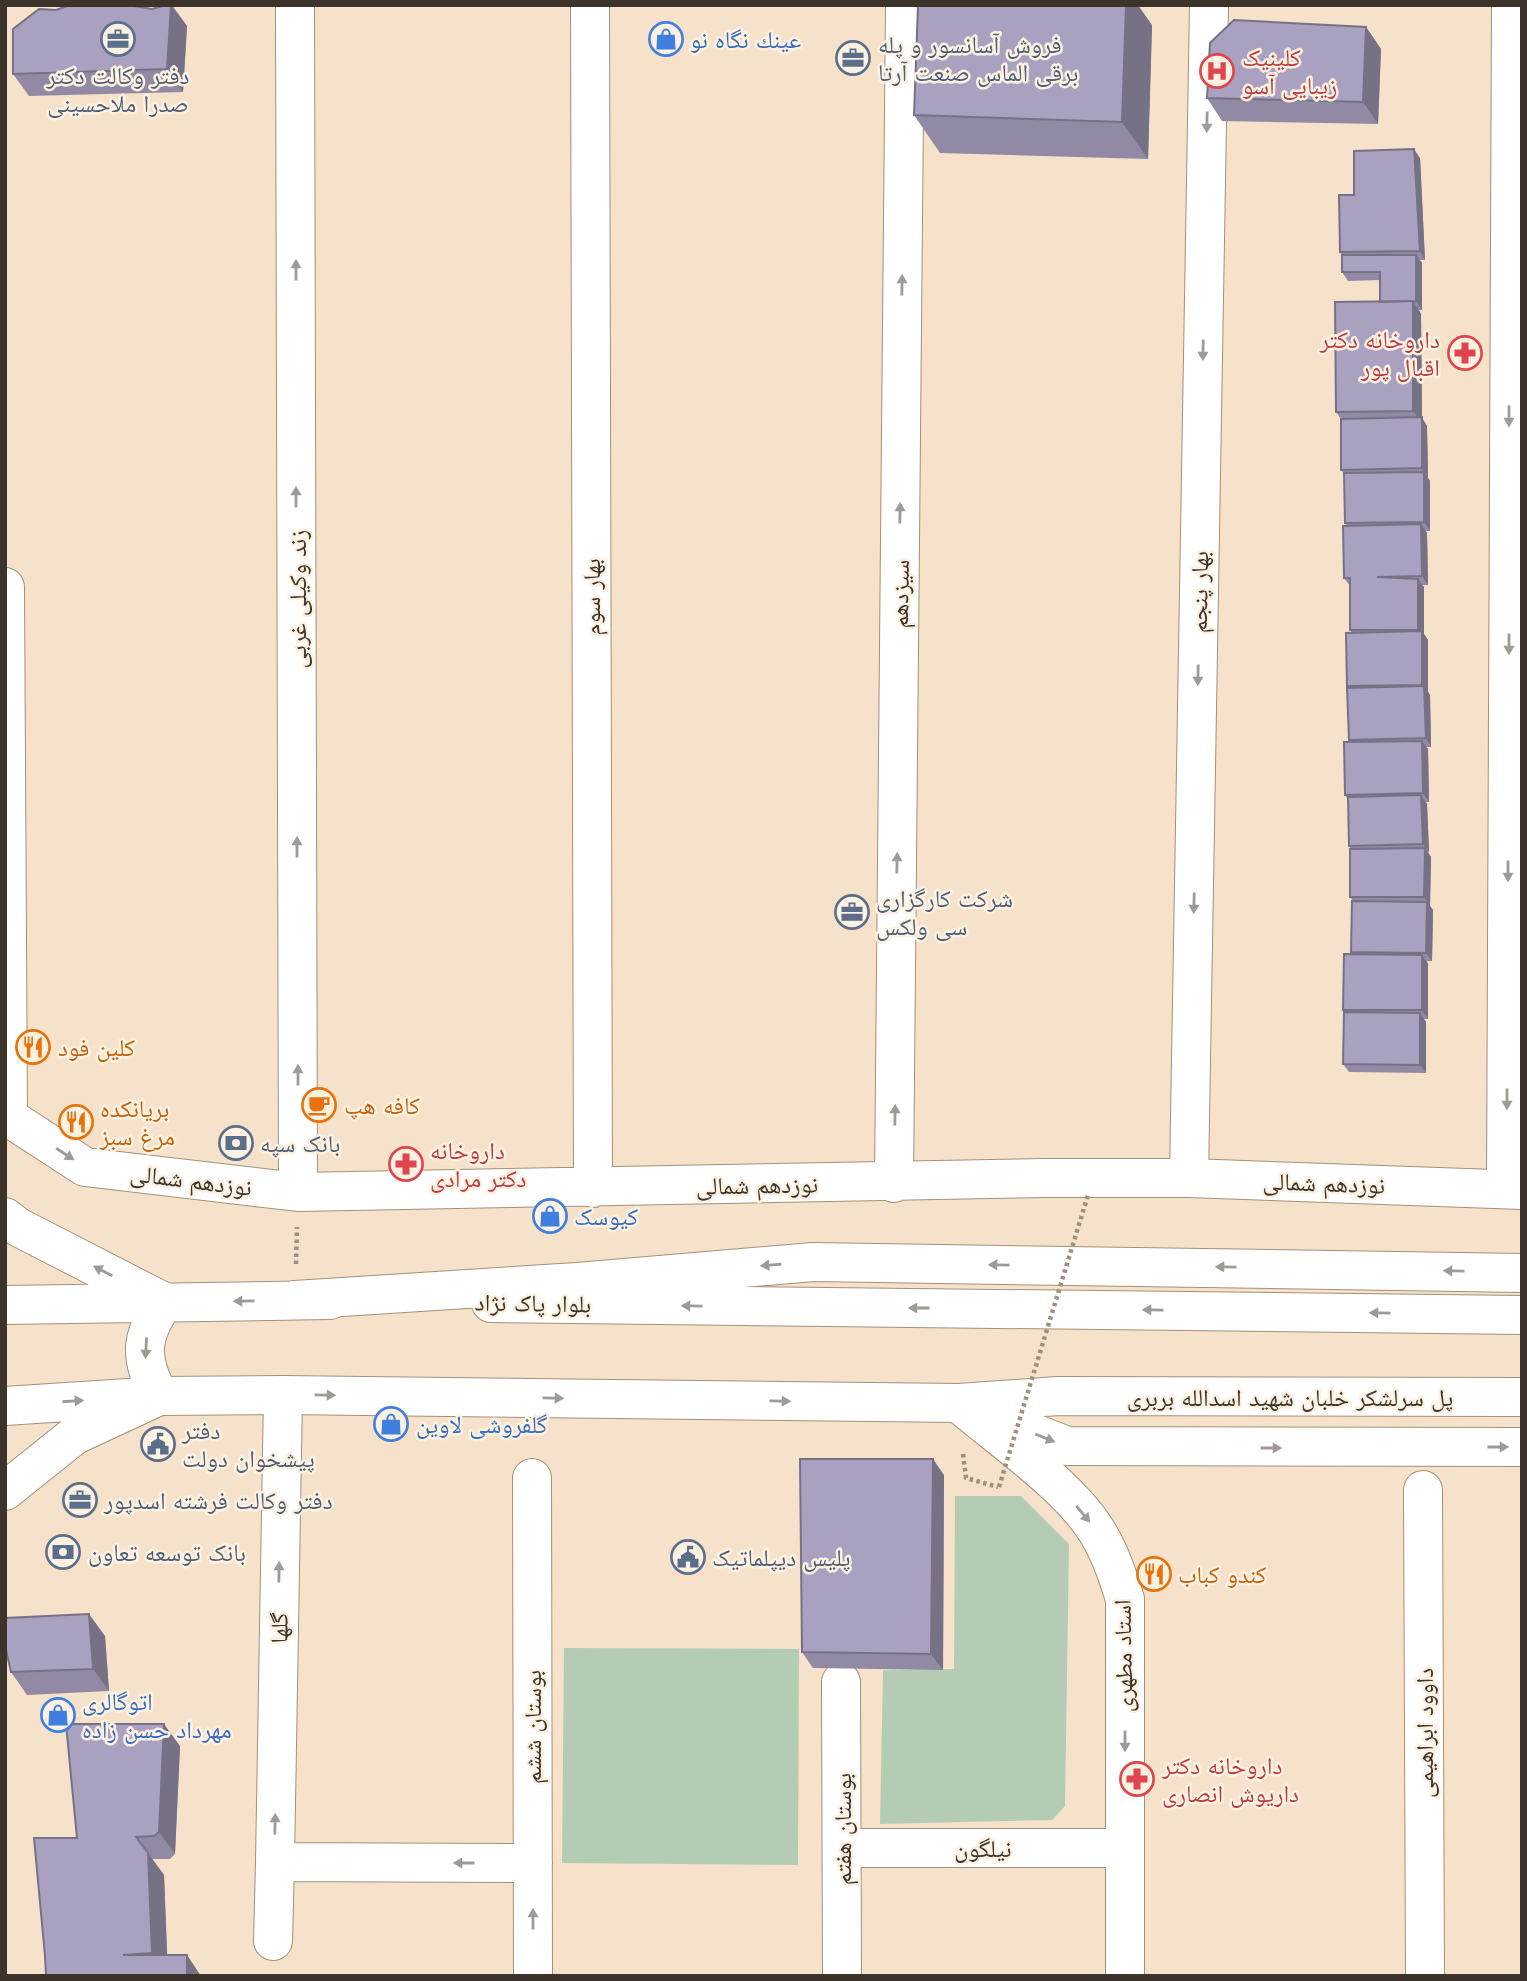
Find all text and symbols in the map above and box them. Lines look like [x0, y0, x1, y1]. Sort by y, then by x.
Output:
office icon: دفتر وکالت دکتر صدرا ملاحسینی [99, 20, 137, 58]
shop icon: عينك نگاه نو [647, 20, 685, 58]
place label: عينك نگاه نو [690, 22, 801, 57]
place label: فروش آسانسور و پله برقی الماس صنعت آرتا [878, 27, 1078, 90]
office icon: فروش آسانسور و پله برقی الماس صنعت آرتا [834, 39, 872, 77]
place label: کلینیک زیبایی آسو [1242, 40, 1337, 103]
hospital icon: کلینیک زیبایی آسو [1198, 52, 1236, 90]
place label: دفتر وکالت دکتر صدرا ملاحسینی [46, 58, 189, 121]
one-way arrow [1201, 112, 1213, 134]
one-way arrow [290, 259, 302, 281]
one-way arrow [896, 274, 908, 296]
place label: داروخانه دکتر اقبال پور [1319, 322, 1440, 385]
pharmacy icon: داروخانه دکتر اقبال پور [1446, 334, 1484, 372]
one-way arrow [1197, 339, 1209, 361]
one-way arrow [1503, 406, 1515, 428]
one-way arrow [290, 486, 302, 508]
one-way arrow [894, 501, 906, 523]
street label: زند وکیلی غربی [280, 530, 315, 668]
street label: بهار پنجم [1181, 551, 1217, 633]
street label: بهار سوم [574, 558, 609, 636]
street label: سیزدهم [882, 559, 918, 629]
one-way arrow [1503, 633, 1514, 655]
one-way arrow [1192, 665, 1203, 687]
one-way arrow [291, 836, 303, 858]
one-way arrow [891, 851, 903, 873]
one-way arrow [1502, 861, 1514, 883]
place label: شرکت کارگزاری سی ولکس [876, 881, 1013, 944]
one-way arrow [1188, 892, 1200, 914]
office icon: شرکت کارگزاری سی ولکس [833, 893, 871, 931]
restaurant icon: کلین فود [14, 1028, 52, 1066]
place label: کلین فود [58, 1030, 135, 1065]
one-way arrow [292, 1064, 304, 1086]
cafe icon: کافه هپ [300, 1086, 338, 1124]
place label: کافه هپ [344, 1088, 420, 1123]
one-way arrow [1501, 1088, 1513, 1110]
place label: بریانکده مرغ سبز [99, 1091, 175, 1154]
restaurant icon: بریانکده مرغ سبز [57, 1103, 95, 1141]
one-way arrow [889, 1103, 901, 1125]
bank icon: بانک سپه [217, 1124, 255, 1162]
place label: بانک سپه [260, 1126, 340, 1161]
place label: داروخانه دکتر مرادی [430, 1133, 527, 1196]
pharmacy icon: داروخانه دکتر مرادی [387, 1145, 425, 1183]
one-way arrow [55, 1148, 75, 1161]
street label: نوزدهم شمالی [128, 1155, 254, 1205]
street label: نوزدهم شمالی [1262, 1163, 1386, 1203]
street label: نوزدهم شمالی [695, 1166, 819, 1204]
shop icon: کیوسک [531, 1197, 569, 1235]
place label: کیوسک [574, 1199, 638, 1234]
one-way arrow [987, 1259, 1009, 1271]
one-way arrow [760, 1260, 782, 1271]
one-way arrow [1215, 1261, 1237, 1273]
one-way arrow [93, 1265, 113, 1276]
one-way arrow [1442, 1265, 1464, 1277]
street label: بلوار پاک نژاد [474, 1284, 592, 1322]
one-way arrow [233, 1295, 255, 1306]
one-way arrow [681, 1300, 703, 1312]
one-way arrow [908, 1302, 930, 1314]
one-way arrow [1141, 1304, 1163, 1315]
one-way arrow [1369, 1308, 1391, 1319]
one-way arrow [140, 1337, 151, 1359]
street label: پل سرلشکر خلبان شهید اسدالله بربری [1127, 1380, 1453, 1415]
one-way arrow [314, 1390, 336, 1401]
one-way arrow [542, 1393, 564, 1404]
one-way arrow [63, 1395, 85, 1406]
one-way arrow [769, 1395, 791, 1407]
shop icon: گلفروشی لاوین [372, 1405, 410, 1443]
place label: گلفروشی لاوین [416, 1407, 548, 1442]
place label: دفتر پیشخوان دولت [181, 1413, 315, 1476]
public building icon: دفتر پیشخوان دولت [139, 1425, 177, 1463]
one-way arrow [1035, 1432, 1056, 1443]
one-way arrow [1488, 1441, 1510, 1453]
one-way arrow [1260, 1442, 1282, 1454]
office icon: دفتر وکالت فرشته اسدپور [61, 1481, 99, 1519]
place label: دفتر وکالت فرشته اسدپور [103, 1483, 333, 1518]
one-way arrow [1075, 1505, 1090, 1522]
bank icon: بانک توسعه تعاون [44, 1533, 82, 1571]
place label: بانک توسعه تعاون [88, 1535, 246, 1570]
public building icon: پلیس دیپلماتیک [669, 1538, 707, 1576]
place label: پلیس دیپلماتیک [712, 1540, 851, 1575]
restaurant icon: کندو کباب [1135, 1555, 1173, 1593]
place label: کندو کباب [1178, 1557, 1266, 1592]
one-way arrow [274, 1561, 285, 1583]
street label: استاد مطهری [1105, 1599, 1141, 1713]
street label: گلها [261, 1612, 297, 1644]
street label: داوود ابراهیمی [1407, 1668, 1442, 1798]
street label: بوستان ششم [515, 1670, 550, 1784]
place label: اتوگالری مهرداد حسن زاده [82, 1684, 232, 1747]
shop icon: اتوگالری مهرداد حسن زاده [39, 1696, 77, 1734]
one-way arrow [1119, 1730, 1131, 1752]
place label: داروخانه دکتر داریوش انصاری [1161, 1748, 1299, 1811]
pharmacy icon: داروخانه دکتر داریوش انصاری [1118, 1760, 1156, 1798]
street label: بوستان هفتم [825, 1773, 860, 1885]
one-way arrow [269, 1813, 281, 1835]
street label: نیلگون [954, 1831, 1012, 1866]
one-way arrow [453, 1857, 475, 1869]
one-way arrow [527, 1908, 539, 1930]

